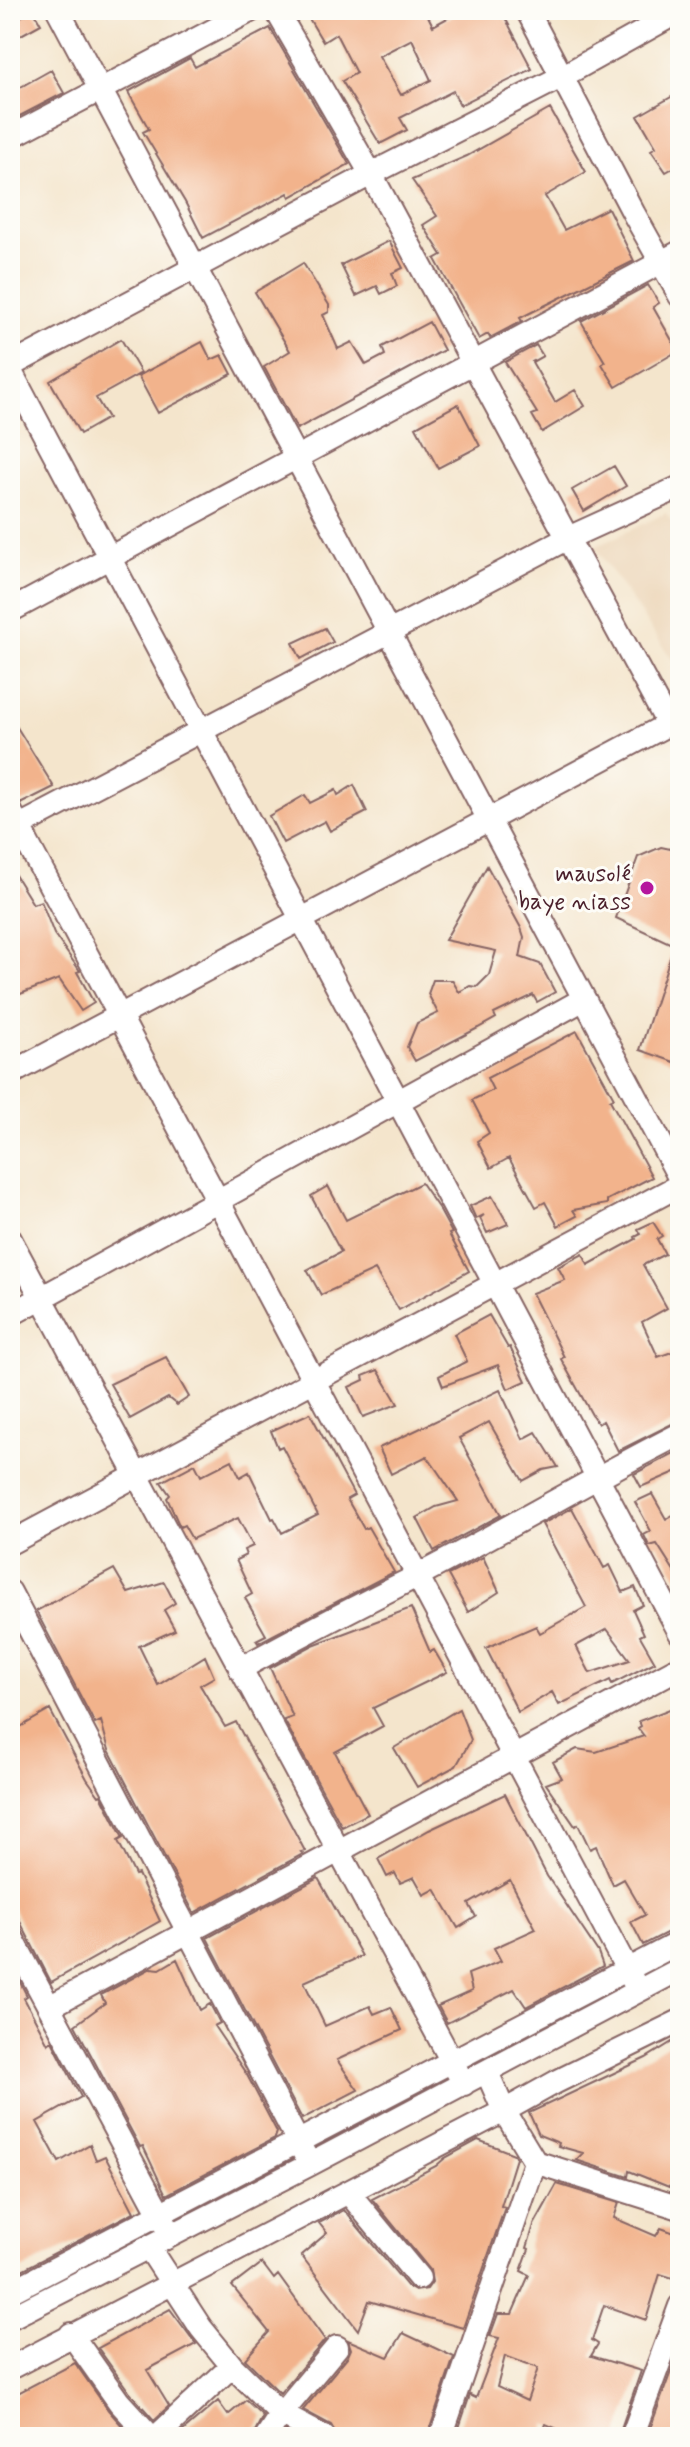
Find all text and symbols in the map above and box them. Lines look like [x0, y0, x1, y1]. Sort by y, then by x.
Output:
place label: mausolé baye niass [518, 859, 631, 918]
marker: mausolé baye niass [638, 879, 656, 897]

